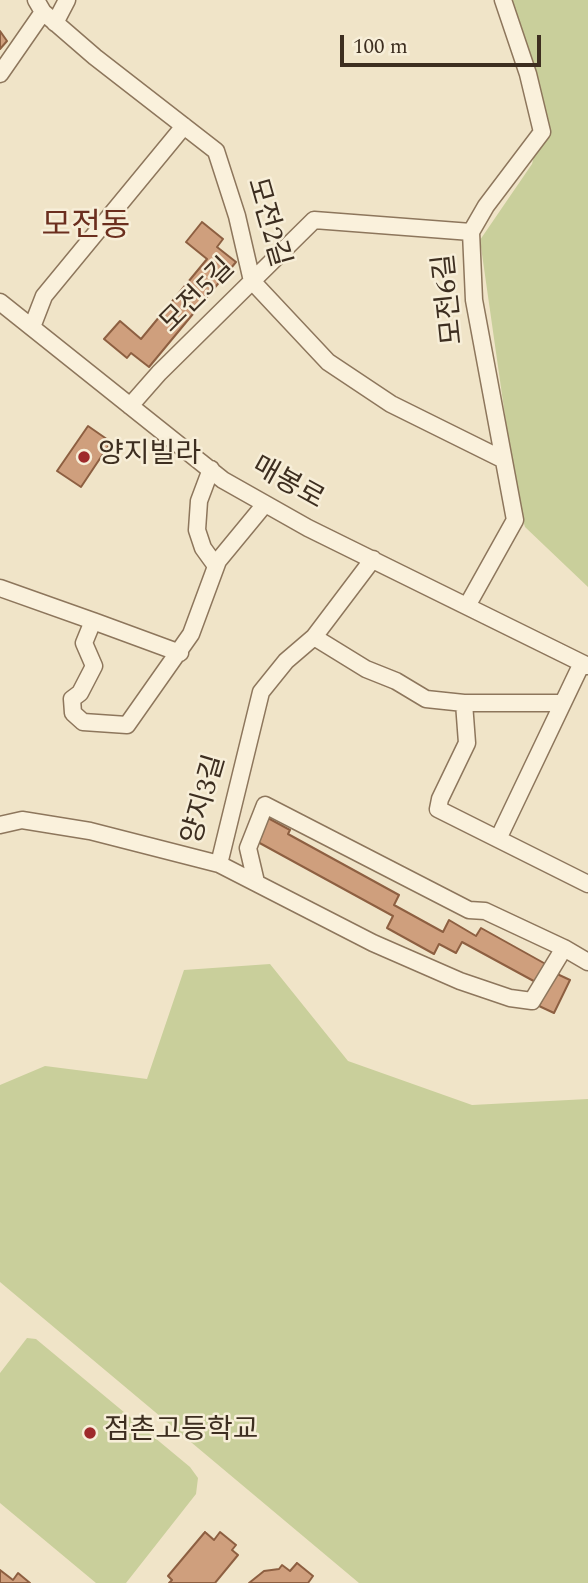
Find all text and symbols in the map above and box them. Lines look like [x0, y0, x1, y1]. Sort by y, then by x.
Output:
scale bar [343, 21, 544, 65]
text: 100 m [353, 31, 408, 63]
street label: 모전2길 [237, 174, 295, 272]
district label: 모전동 [42, 210, 130, 248]
street label: 모전6길 [430, 252, 472, 346]
street label: 모전5길 [155, 253, 243, 341]
place label: 양지빌라 [98, 440, 201, 474]
marker: 양지빌라 [76, 449, 92, 465]
street label: 매봉로 [245, 452, 329, 518]
street label: 양지3길 [177, 751, 235, 849]
place label: 점촌고등학교 [104, 1416, 259, 1450]
marker: 점촌고등학교 [82, 1425, 98, 1441]

